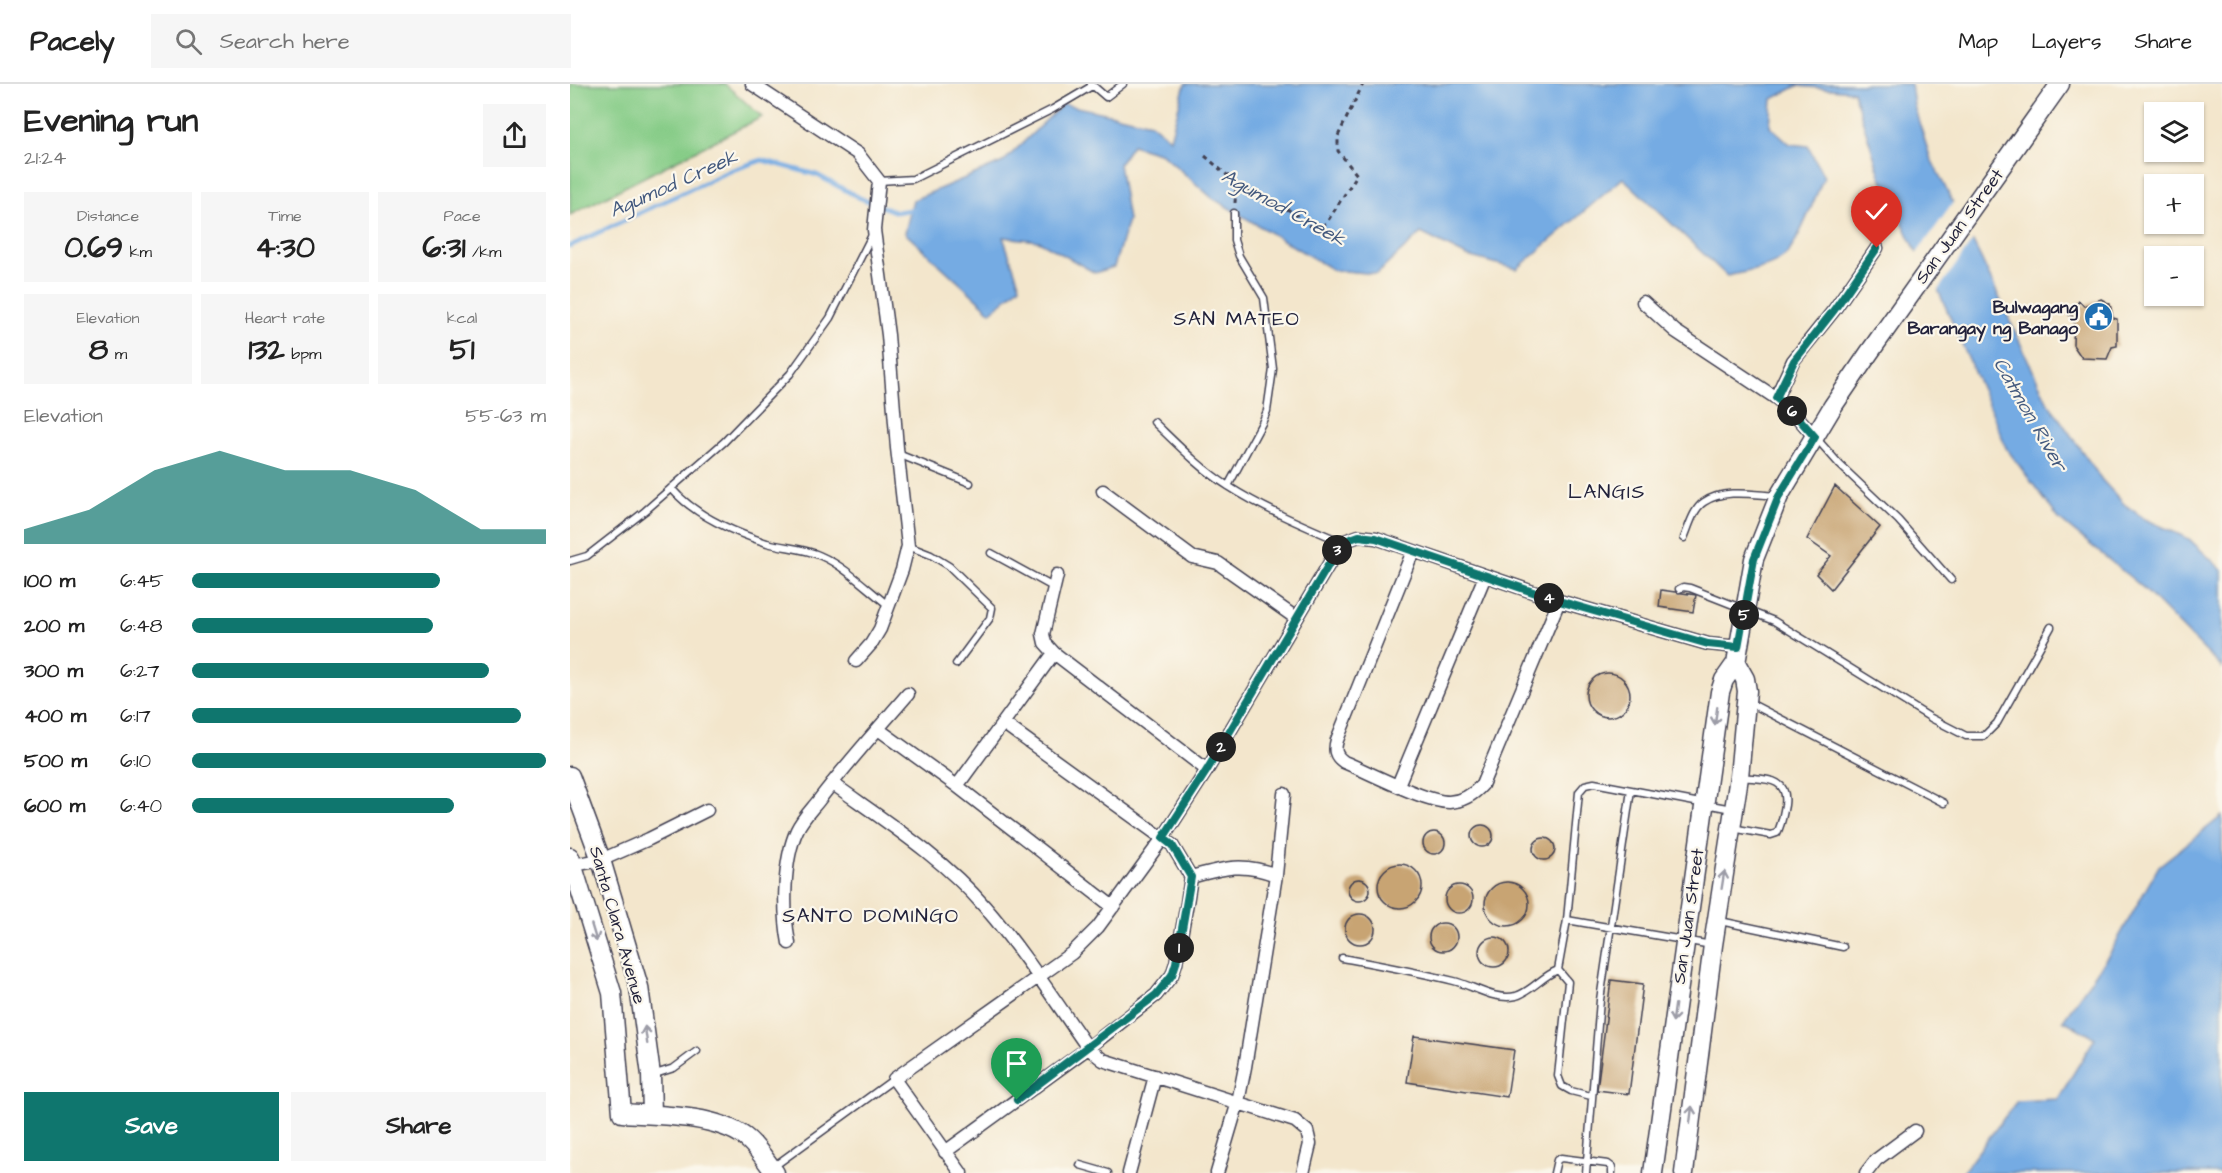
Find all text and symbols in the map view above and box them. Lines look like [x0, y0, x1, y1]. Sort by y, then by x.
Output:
search box [151, 14, 571, 68]
text: Pacely [30, 22, 115, 61]
icon: search [172, 25, 205, 58]
text: Search here [220, 26, 350, 57]
text: Map [1958, 27, 1998, 56]
text: Layers [2031, 27, 2101, 56]
text: Share [2134, 27, 2192, 56]
text: Evening run [24, 98, 198, 144]
map controls [2144, 102, 2204, 306]
button: layers [2144, 102, 2204, 162]
button: share [483, 104, 546, 167]
water label: Agumod Creek [605, 143, 743, 226]
text: 21:24 [24, 144, 66, 172]
water label: Agumod Creek [1216, 162, 1351, 255]
street label: San Juan Street [1909, 163, 2010, 289]
button: + [2144, 174, 2204, 234]
pin [1851, 186, 1902, 248]
icon: check [1860, 195, 1893, 228]
text: Distance [77, 205, 139, 227]
text: Time [268, 205, 302, 227]
text: Pace [443, 205, 481, 227]
text: 0.69 [64, 227, 123, 269]
text: 4:30 [255, 227, 315, 269]
text: 6:31 [423, 227, 465, 269]
text: km [123, 241, 152, 263]
text: /km [465, 241, 501, 263]
button: − [2144, 246, 2204, 306]
place label: Bulwagang Barangay ng Banago [1907, 295, 2079, 342]
public building icon: Bulwagang Barangay ng Banago [2083, 301, 2115, 333]
district label: SAN MATEO [1174, 305, 1300, 333]
text: Elevation [77, 307, 139, 329]
text: Heart rate [245, 307, 325, 329]
text: kcal [447, 307, 477, 329]
text: 8 [89, 329, 108, 371]
text: 132 [248, 329, 285, 371]
text: 51 [449, 329, 475, 371]
text: m [108, 343, 127, 365]
text: bpm [285, 343, 322, 365]
water label: Catmon River [1986, 353, 2075, 478]
pin: 6 [1777, 396, 1807, 426]
text: 6 [1787, 400, 1797, 422]
text: Elevation [24, 402, 103, 430]
text: 55–63 m [465, 402, 546, 430]
district label: LANGIS [1568, 478, 1646, 506]
pin: 3 [1322, 535, 1352, 565]
text: 3 [1333, 539, 1341, 561]
text: 100 m [24, 567, 75, 595]
text: 6:45 [120, 567, 164, 595]
pin: 4 [1534, 583, 1564, 613]
text: 4 [1544, 587, 1554, 609]
pin: 5 [1729, 600, 1759, 630]
text: 5 [1738, 604, 1750, 626]
text: 200 m [24, 612, 84, 640]
text: 6:48 [120, 612, 162, 640]
text: 300 m [24, 657, 83, 685]
text: 6:27 [120, 657, 160, 685]
text: 400 m [24, 702, 86, 730]
text: 6:17 [120, 702, 151, 730]
one-way arrow [1710, 706, 1721, 726]
pin: 2 [1206, 732, 1236, 762]
text: 2 [1216, 736, 1226, 758]
text: 500 m [24, 747, 87, 775]
text: 6:10 [120, 747, 151, 775]
text: 600 m [24, 792, 85, 820]
text: 6:40 [120, 792, 162, 820]
street label: Santa Clara Avenue [583, 843, 652, 1007]
street label: San Juan Street [1667, 846, 1710, 985]
one-way arrow [1718, 871, 1729, 891]
district label: SANTO DOMINGO [782, 902, 960, 930]
one-way arrow [589, 923, 600, 942]
pin: 1 [1164, 933, 1194, 963]
text: 1 [1178, 937, 1180, 959]
one-way arrow [1669, 1003, 1680, 1023]
one-way arrow [640, 1026, 651, 1046]
pin [991, 1038, 1042, 1100]
icon: arrive [1000, 1047, 1033, 1080]
button: Save [24, 1092, 279, 1161]
button: Share [291, 1092, 546, 1161]
one-way arrow [1686, 1106, 1697, 1125]

